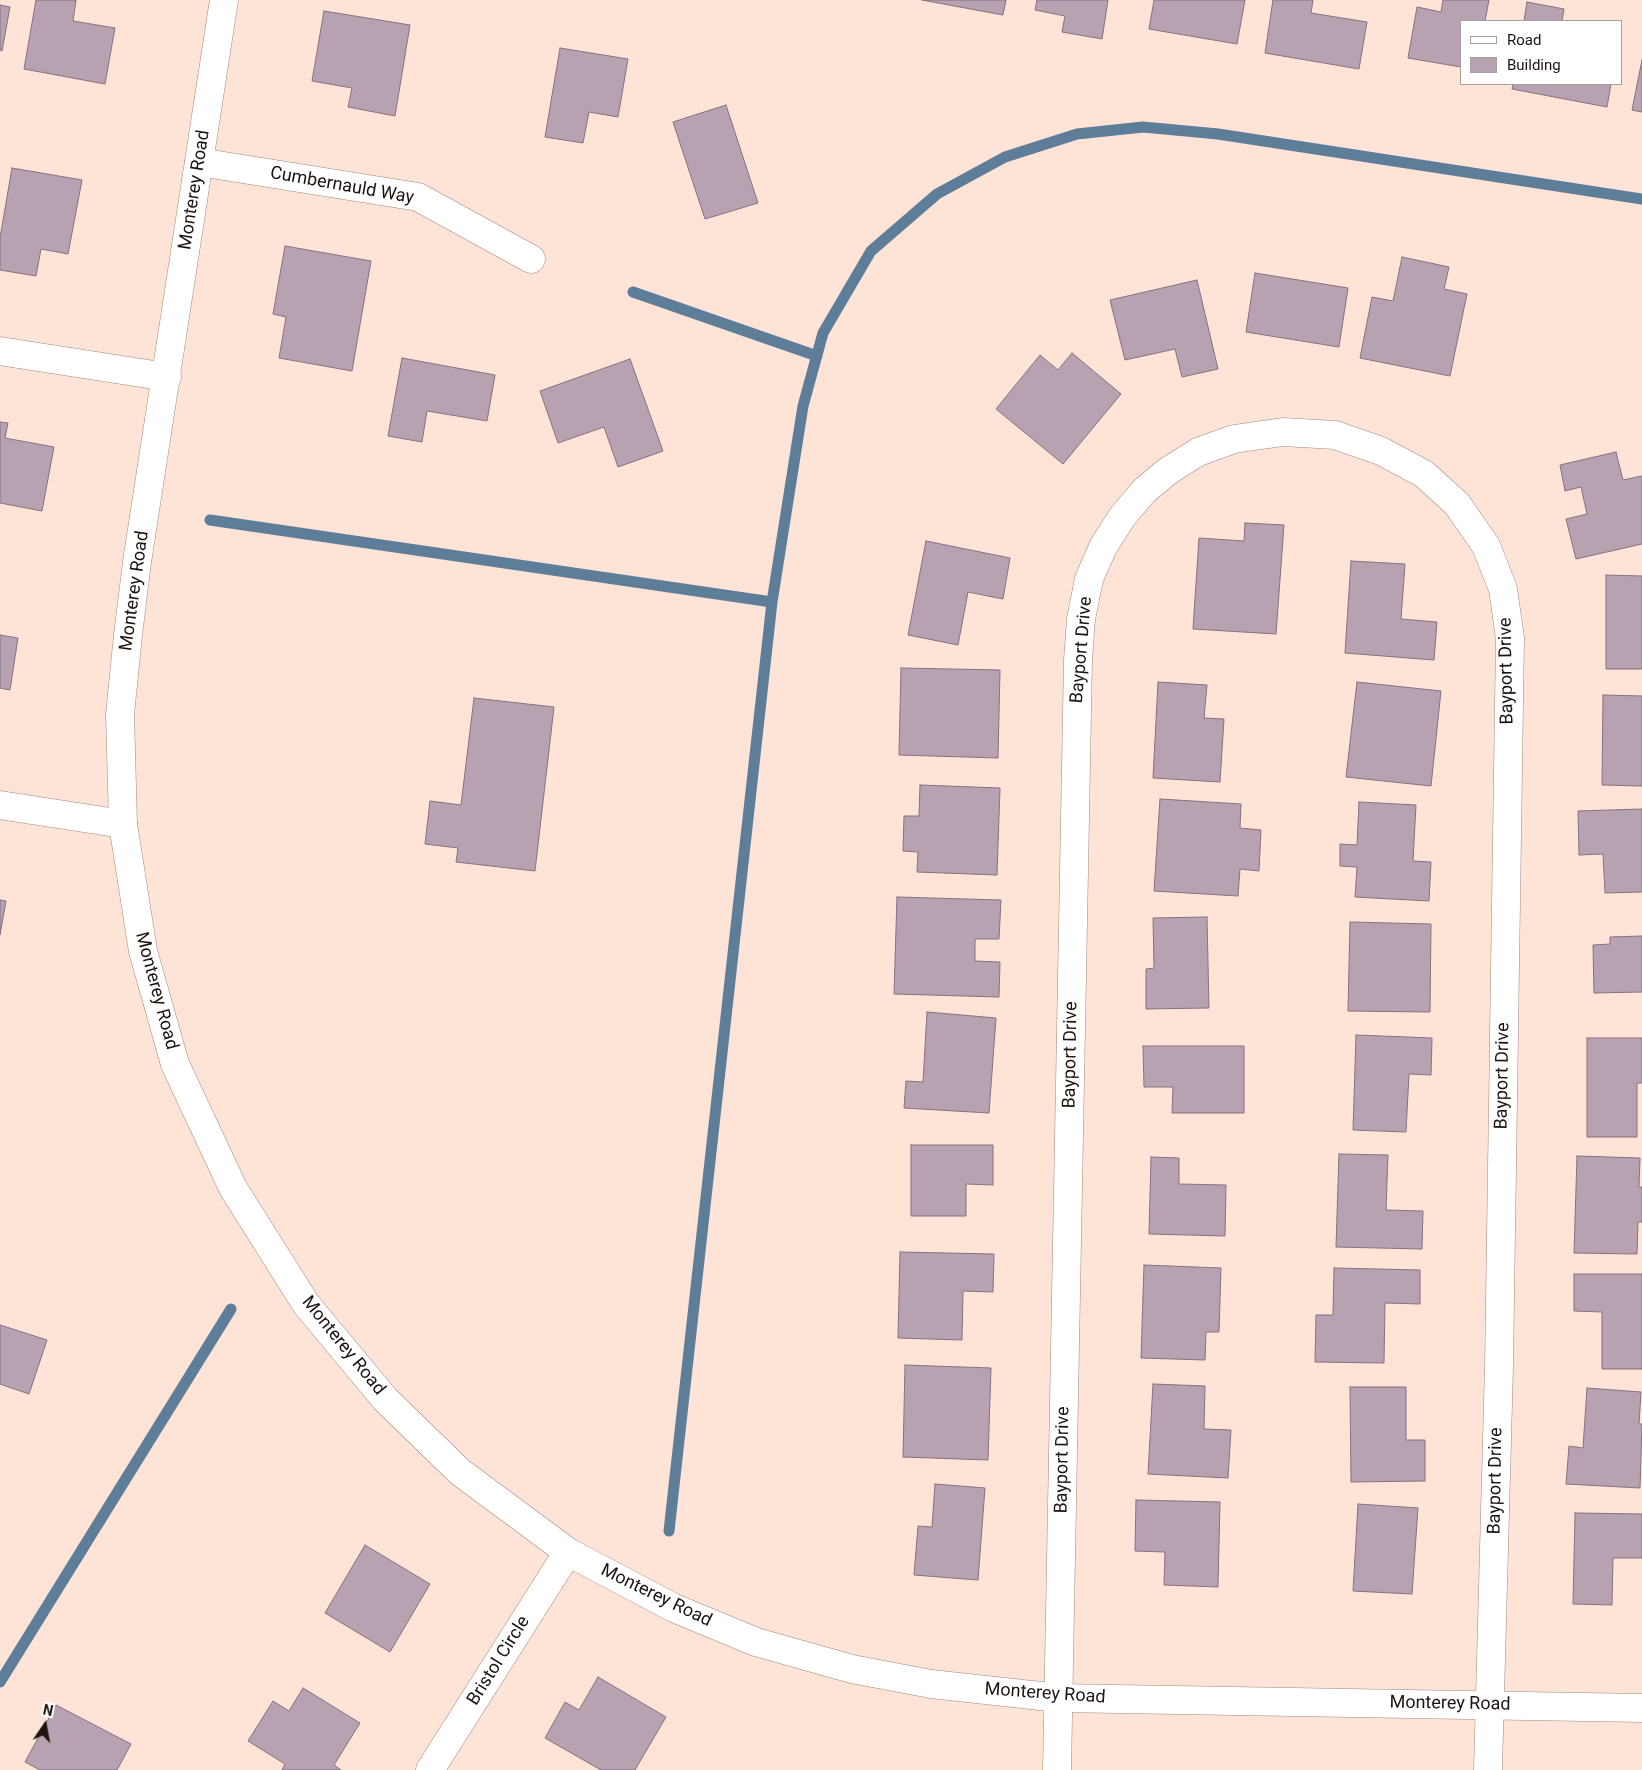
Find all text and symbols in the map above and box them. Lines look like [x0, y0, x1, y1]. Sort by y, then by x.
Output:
legend [1460, 20, 1622, 85]
text: Road [1507, 31, 1541, 49]
text: Building [1507, 56, 1561, 74]
street label: Monterey Road [175, 129, 215, 251]
street label: Cumbernauld Way [268, 163, 416, 209]
street label: Monterey Road [116, 530, 154, 652]
street label: Bayport Drive [1067, 596, 1097, 704]
street label: Bayport Drive [1495, 617, 1519, 725]
street label: Monterey Road [130, 930, 182, 1052]
street label: Bayport Drive [1059, 1001, 1083, 1109]
street label: Bayport Drive [1491, 1022, 1515, 1130]
street label: Monterey Road [297, 1292, 389, 1400]
street label: Bayport Drive [1051, 1406, 1075, 1514]
street label: Bayport Drive [1484, 1427, 1508, 1535]
street label: Monterey Road [597, 1560, 715, 1632]
street label: Bristol Circle [463, 1612, 535, 1710]
street label: Monterey Road [984, 1679, 1106, 1709]
street label: Monterey Road [1389, 1692, 1511, 1716]
north arrow [20, 1700, 70, 1750]
text: N [42, 1701, 55, 1719]

